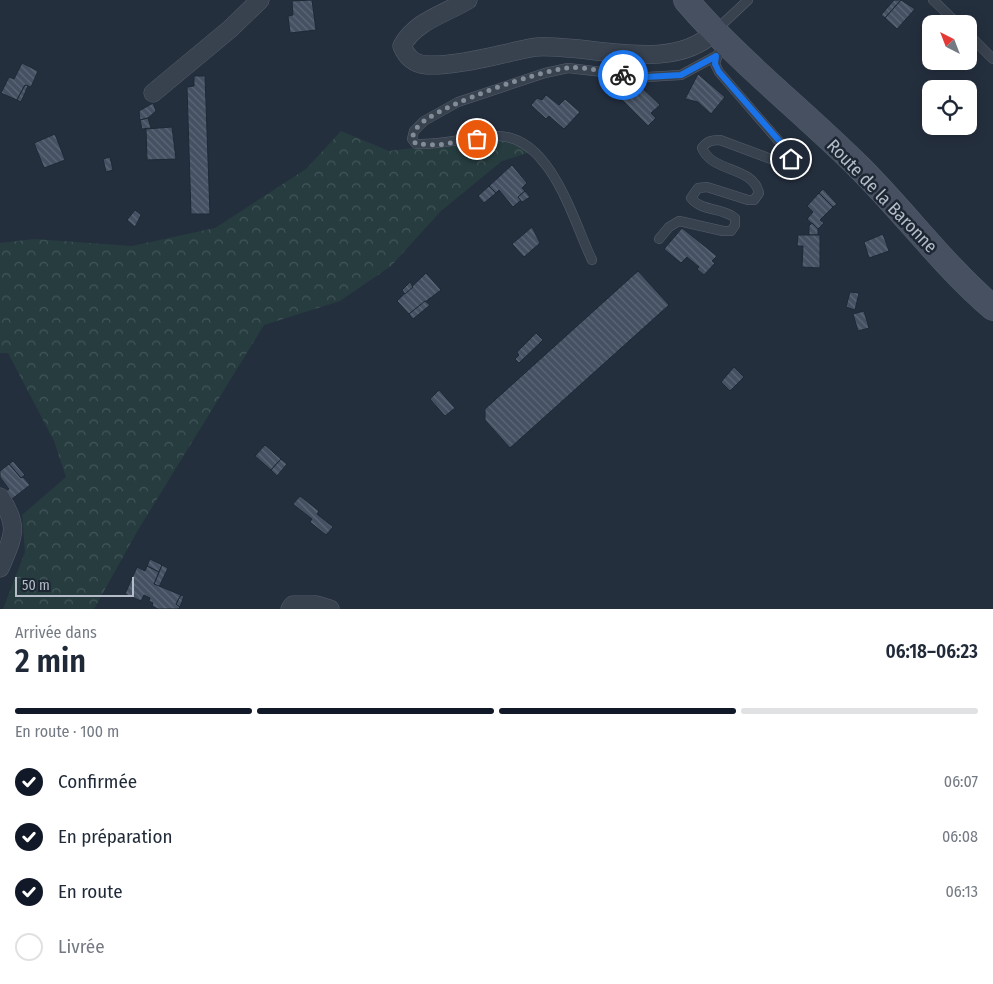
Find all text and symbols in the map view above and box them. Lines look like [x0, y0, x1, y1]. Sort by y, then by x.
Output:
north arrow [922, 15, 978, 70]
map controls [922, 15, 977, 135]
courier [598, 50, 648, 100]
icon: bike [609, 61, 637, 89]
button: locate [922, 80, 977, 135]
pin [456, 118, 498, 160]
icon: bag [463, 125, 491, 153]
street label: Route de la Baronne [822, 135, 942, 257]
pin [770, 138, 812, 180]
icon: home [777, 145, 805, 173]
scale bar [15, 574, 134, 597]
text: 50 m [22, 577, 50, 594]
text: Arrivée dans [15, 623, 97, 642]
text: 06:18–06:23 [886, 640, 978, 663]
text: 2 min [15, 642, 86, 680]
text: En route · 100 m [15, 722, 119, 741]
icon: check [15, 768, 43, 796]
text: Confirmée [58, 770, 137, 793]
text: 06:07 [944, 772, 978, 791]
icon: check [15, 823, 43, 851]
text: En préparation [58, 825, 172, 848]
text: 06:08 [942, 827, 978, 846]
icon: check [15, 878, 43, 906]
text: En route [58, 880, 123, 903]
text: 06:13 [946, 882, 978, 901]
text: Livrée [58, 935, 105, 958]

